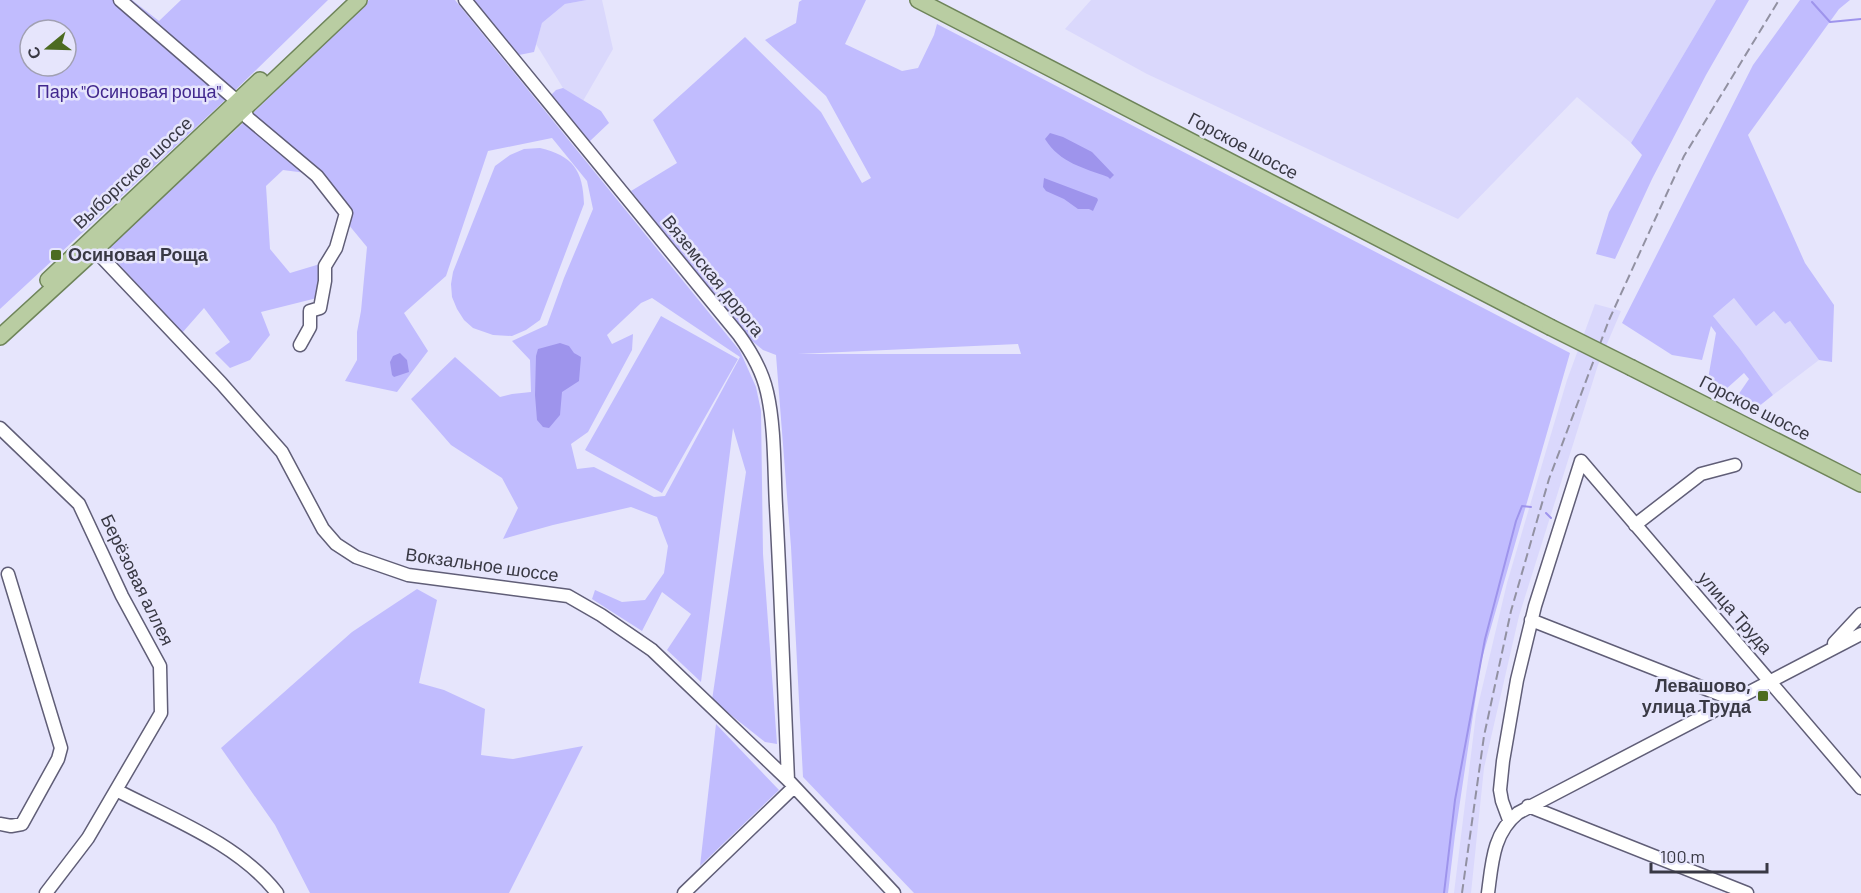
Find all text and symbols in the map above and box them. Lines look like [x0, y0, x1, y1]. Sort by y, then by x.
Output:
north arrow [18, 18, 78, 78]
text: С [22, 44, 44, 62]
park label: Парк "Осиновая роща" [37, 80, 222, 102]
street label: Горское шоссе [1185, 107, 1302, 183]
street label: Выборгское шоссе [68, 112, 196, 233]
street label: Вяземская дорога [658, 210, 770, 341]
place label: Осиновая Роща [68, 243, 209, 265]
marker: Осиновая Роща [49, 248, 63, 262]
street label: Горское шоссе [1696, 370, 1815, 445]
street label: Берёзовая аллея [97, 510, 179, 649]
street label: Вокзальное шоссе [404, 542, 560, 586]
street label: улица Труда [1694, 567, 1778, 659]
place label: Левашово, улица Труда [1642, 674, 1752, 717]
marker: Левашово, улица Труда [1756, 689, 1770, 703]
scale bar [1651, 836, 1766, 874]
text: 100 m [1660, 845, 1705, 867]

